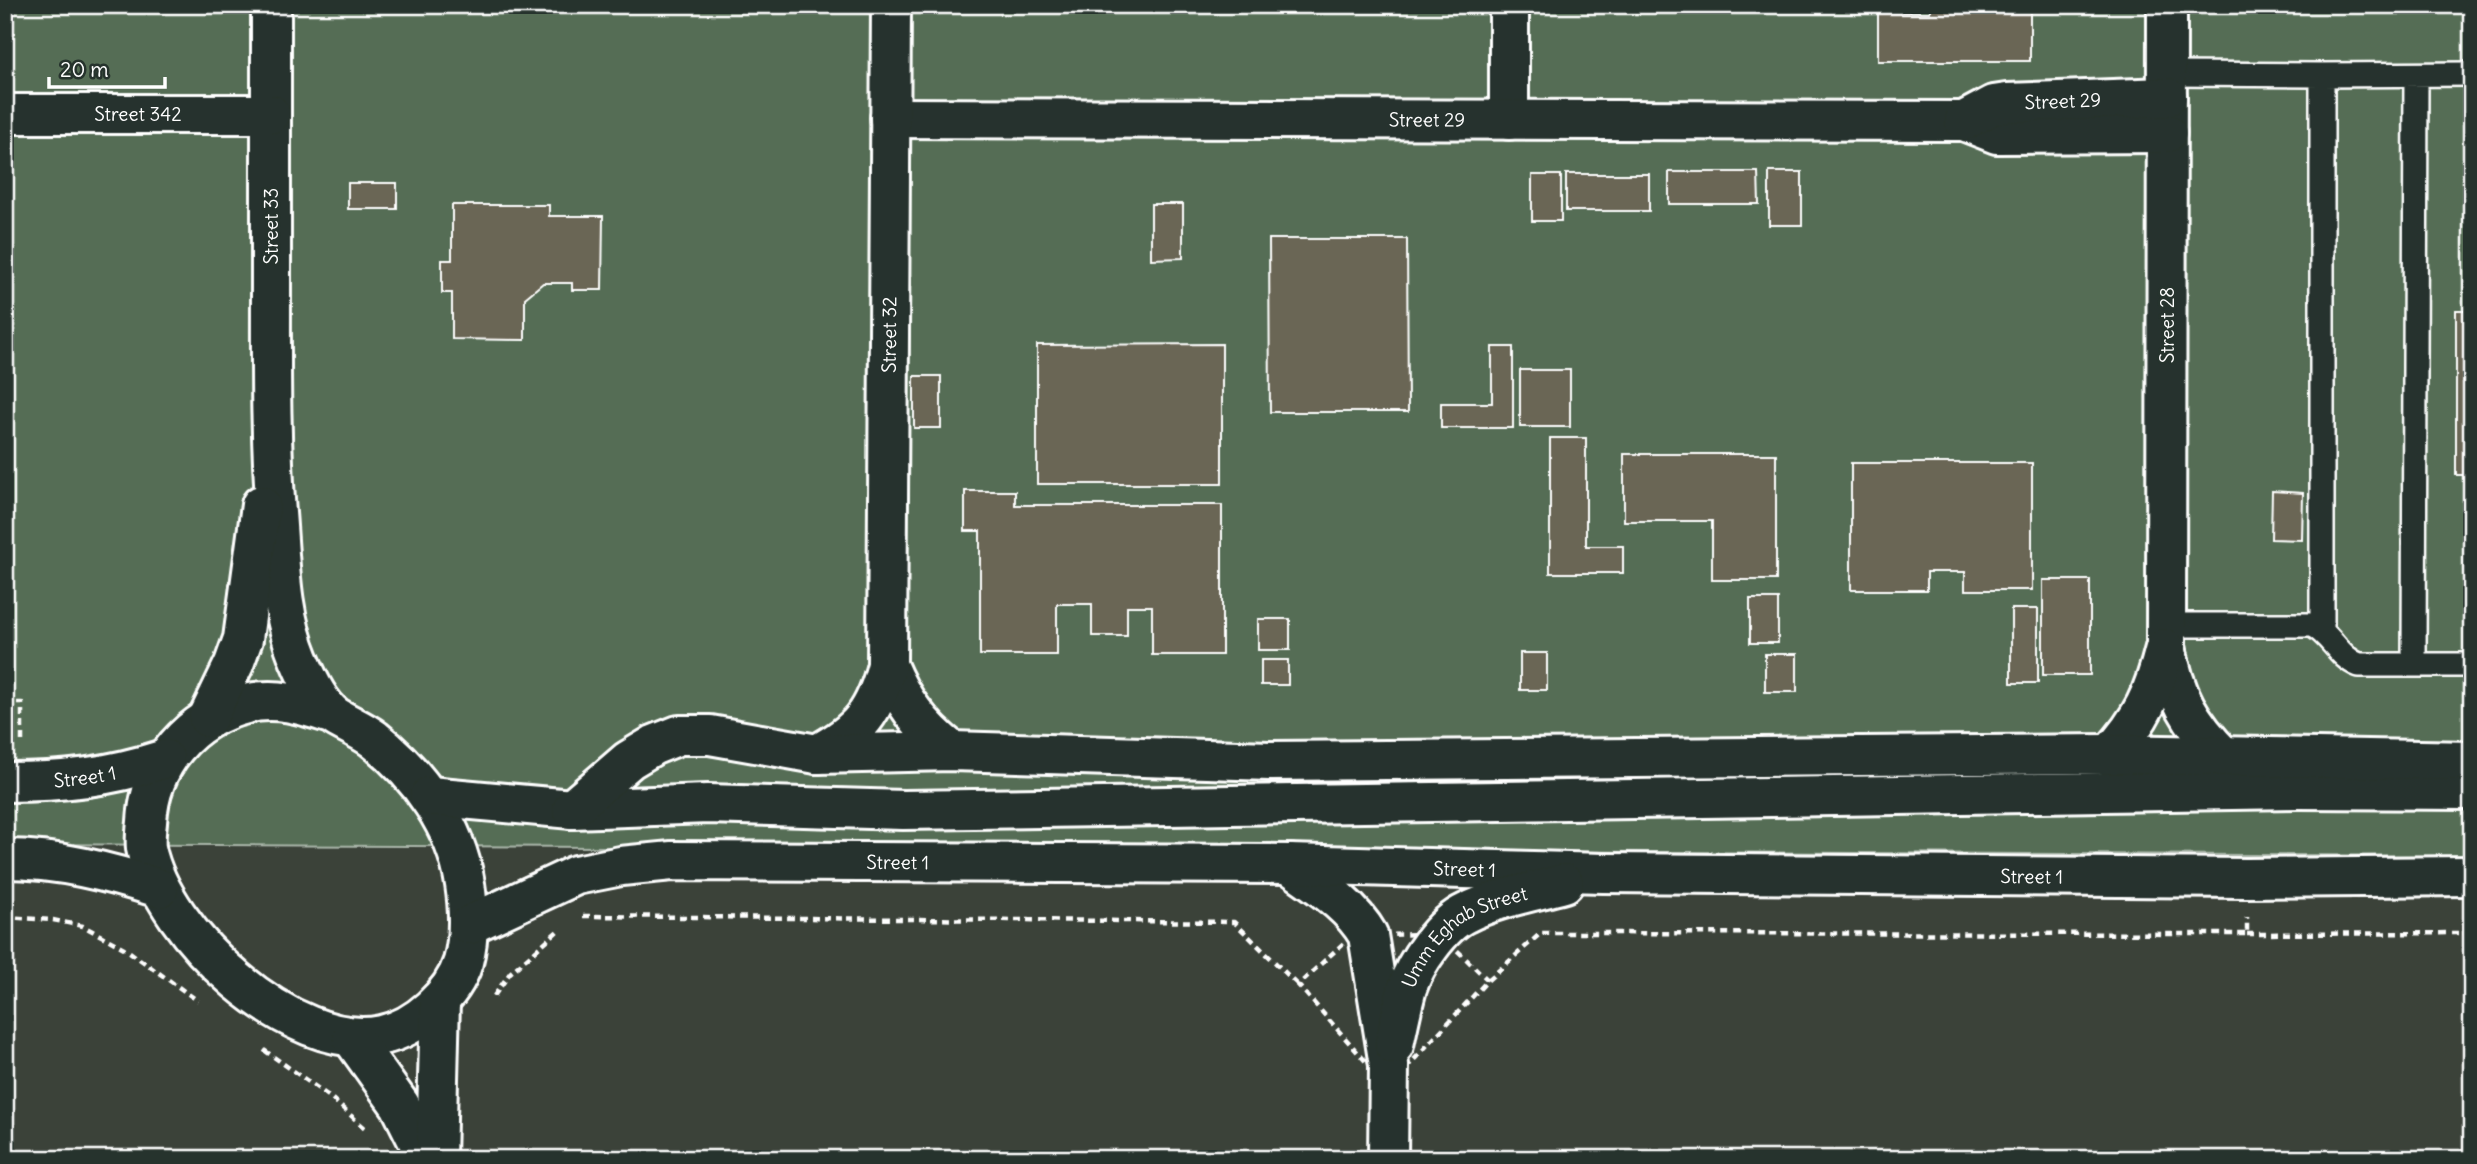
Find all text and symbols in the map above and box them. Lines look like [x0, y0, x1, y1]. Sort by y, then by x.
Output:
scale bar [49, 46, 164, 90]
text: 20 m [60, 56, 109, 83]
street label: Street 29 [2024, 87, 2102, 114]
street label: Street 342 [94, 102, 182, 126]
street label: Street 29 [1389, 107, 1465, 132]
street label: Street 33 [259, 188, 283, 264]
street label: Street 28 [2155, 287, 2179, 363]
street label: Street 32 [877, 296, 901, 373]
street label: Street 1 [53, 760, 118, 793]
street label: Street 1 [866, 850, 929, 874]
street label: Street 1 [1433, 856, 1496, 882]
street label: Street 1 [2000, 864, 2063, 889]
street label: Umm Eghab Street [1396, 881, 1530, 991]

